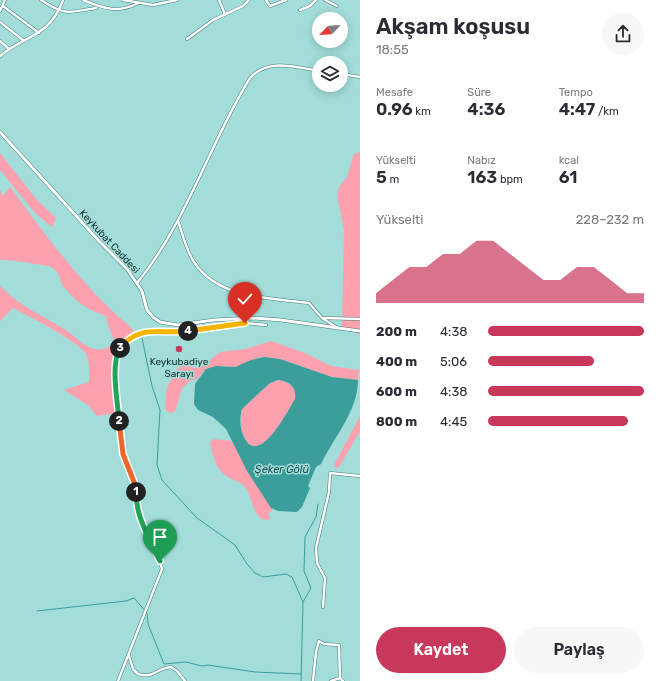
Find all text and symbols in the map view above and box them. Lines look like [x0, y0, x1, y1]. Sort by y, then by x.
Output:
north arrow [312, 12, 348, 48]
map controls [312, 12, 348, 92]
text: Akşam koşusu [376, 13, 530, 40]
button: share [602, 13, 644, 55]
text: 18:55 [376, 42, 409, 57]
button: layers [312, 56, 348, 92]
text: Mesafe [376, 86, 413, 99]
text: Süre [467, 86, 491, 99]
text: Tempo [559, 86, 593, 99]
text: 0.96 [376, 99, 413, 119]
text: 4:36 [467, 99, 505, 119]
text: 4:47 [559, 99, 595, 119]
text: km [413, 105, 431, 118]
text: /km [595, 105, 619, 118]
text: Yükselti [376, 154, 416, 167]
text: Nabız [467, 154, 496, 167]
text: kcal [559, 154, 579, 167]
text: 5 [376, 167, 387, 187]
text: 163 [467, 167, 497, 187]
text: 61 [559, 167, 577, 187]
text: m [387, 173, 399, 186]
text: bpm [497, 173, 523, 186]
street label: Keykubat Caddesi [77, 207, 142, 276]
text: Yükselti [376, 212, 423, 227]
text: 228–232 m [576, 212, 644, 227]
pin [228, 282, 262, 323]
icon: check [234, 288, 256, 310]
pin: 4 [178, 321, 198, 341]
text: 4 [184, 324, 192, 337]
text: 200 m [376, 324, 417, 339]
text: 4:38 [440, 324, 467, 339]
pin: 3 [110, 338, 130, 358]
text: 3 [116, 341, 124, 354]
marker: Keykubadiye Sarayı [174, 344, 184, 354]
text: 400 m [376, 354, 417, 369]
text: 5:06 [440, 354, 467, 369]
place label: Keykubadiye Sarayı [150, 356, 209, 380]
text: 600 m [376, 384, 417, 399]
text: 4:38 [440, 384, 467, 399]
pin: 2 [109, 411, 129, 431]
text: 2 [115, 414, 123, 427]
text: 800 m [376, 414, 417, 429]
text: 4:45 [440, 414, 467, 429]
water label: Şeker Gölü [255, 463, 310, 476]
pin: 1 [126, 482, 146, 502]
text: 1 [133, 485, 139, 498]
pin [143, 520, 177, 561]
icon: arrive [149, 526, 171, 548]
button: Kaydet [376, 627, 506, 673]
button: Paylaş [514, 627, 644, 673]

